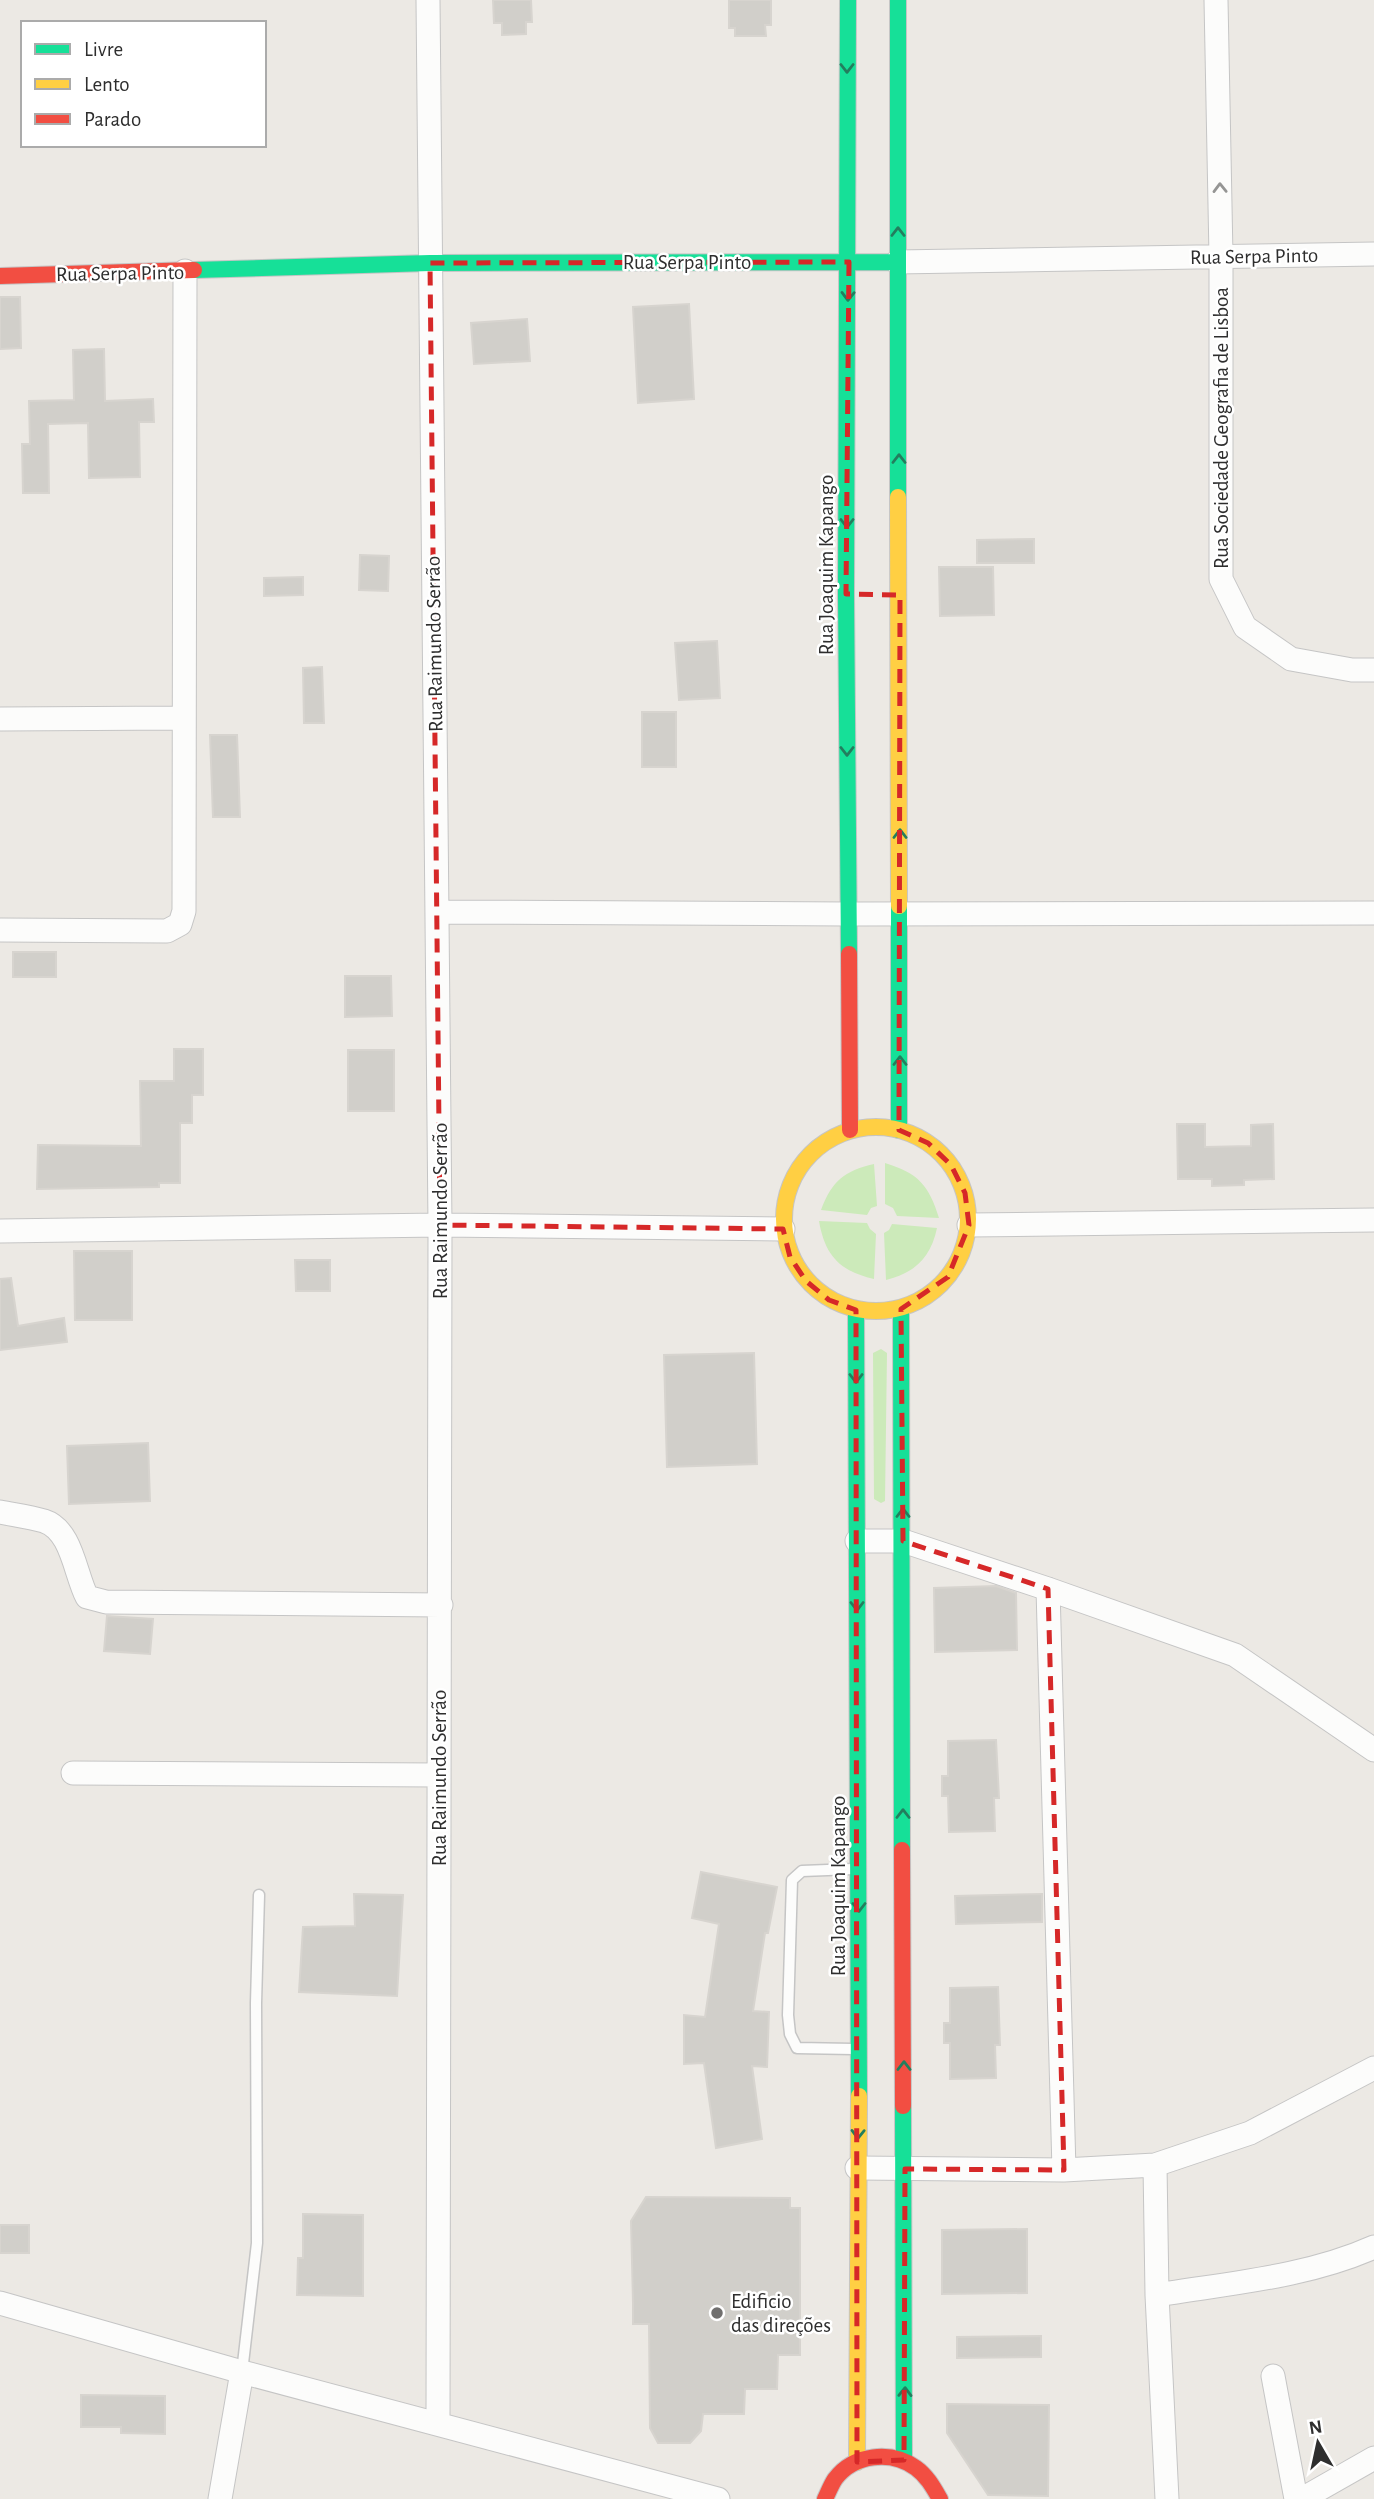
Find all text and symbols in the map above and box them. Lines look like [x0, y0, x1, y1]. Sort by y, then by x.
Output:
legend [21, 21, 266, 147]
text: Livre [84, 39, 123, 60]
one-way arrow [840, 63, 855, 74]
text: Lento [84, 74, 130, 95]
text: Parado [84, 109, 141, 130]
one-way arrow [1212, 182, 1227, 193]
one-way arrow [890, 226, 906, 237]
street label: Rua Serpa Pinto [1190, 245, 1318, 268]
street label: Rua Serpa Pinto [623, 252, 751, 273]
street label: Rua Serpa Pinto [56, 262, 184, 285]
street label: Rua Sociedade Geografia de Lisboa [1211, 287, 1232, 569]
one-way arrow [840, 291, 856, 301]
one-way arrow [891, 454, 907, 464]
street label: Rua Joaquim Kapango [816, 475, 837, 655]
one-way arrow [839, 518, 855, 529]
street label: Rua Raimundo Serrão [422, 556, 447, 732]
one-way arrow [839, 746, 855, 756]
one-way arrow [892, 828, 908, 839]
one-way arrow [892, 1056, 908, 1066]
street label: Rua Raimundo Serrão [430, 1123, 451, 1299]
one-way arrow [848, 1374, 864, 1384]
one-way arrow [895, 1508, 911, 1518]
one-way arrow [849, 1601, 865, 1612]
street label: Rua Raimundo Serrão [429, 1690, 450, 1866]
street label: Rua Joaquim Kapango [828, 1796, 849, 1976]
one-way arrow [895, 1809, 911, 1819]
one-way arrow [851, 1902, 867, 1913]
one-way arrow [896, 2061, 912, 2071]
one-way arrow [850, 2130, 866, 2140]
place label: Edificio das direções [731, 2291, 831, 2336]
marker: Edificio das direções [709, 2305, 725, 2321]
one-way arrow [897, 2386, 913, 2397]
north arrow [1283, 2408, 1353, 2478]
text: N [1308, 2417, 1324, 2438]

